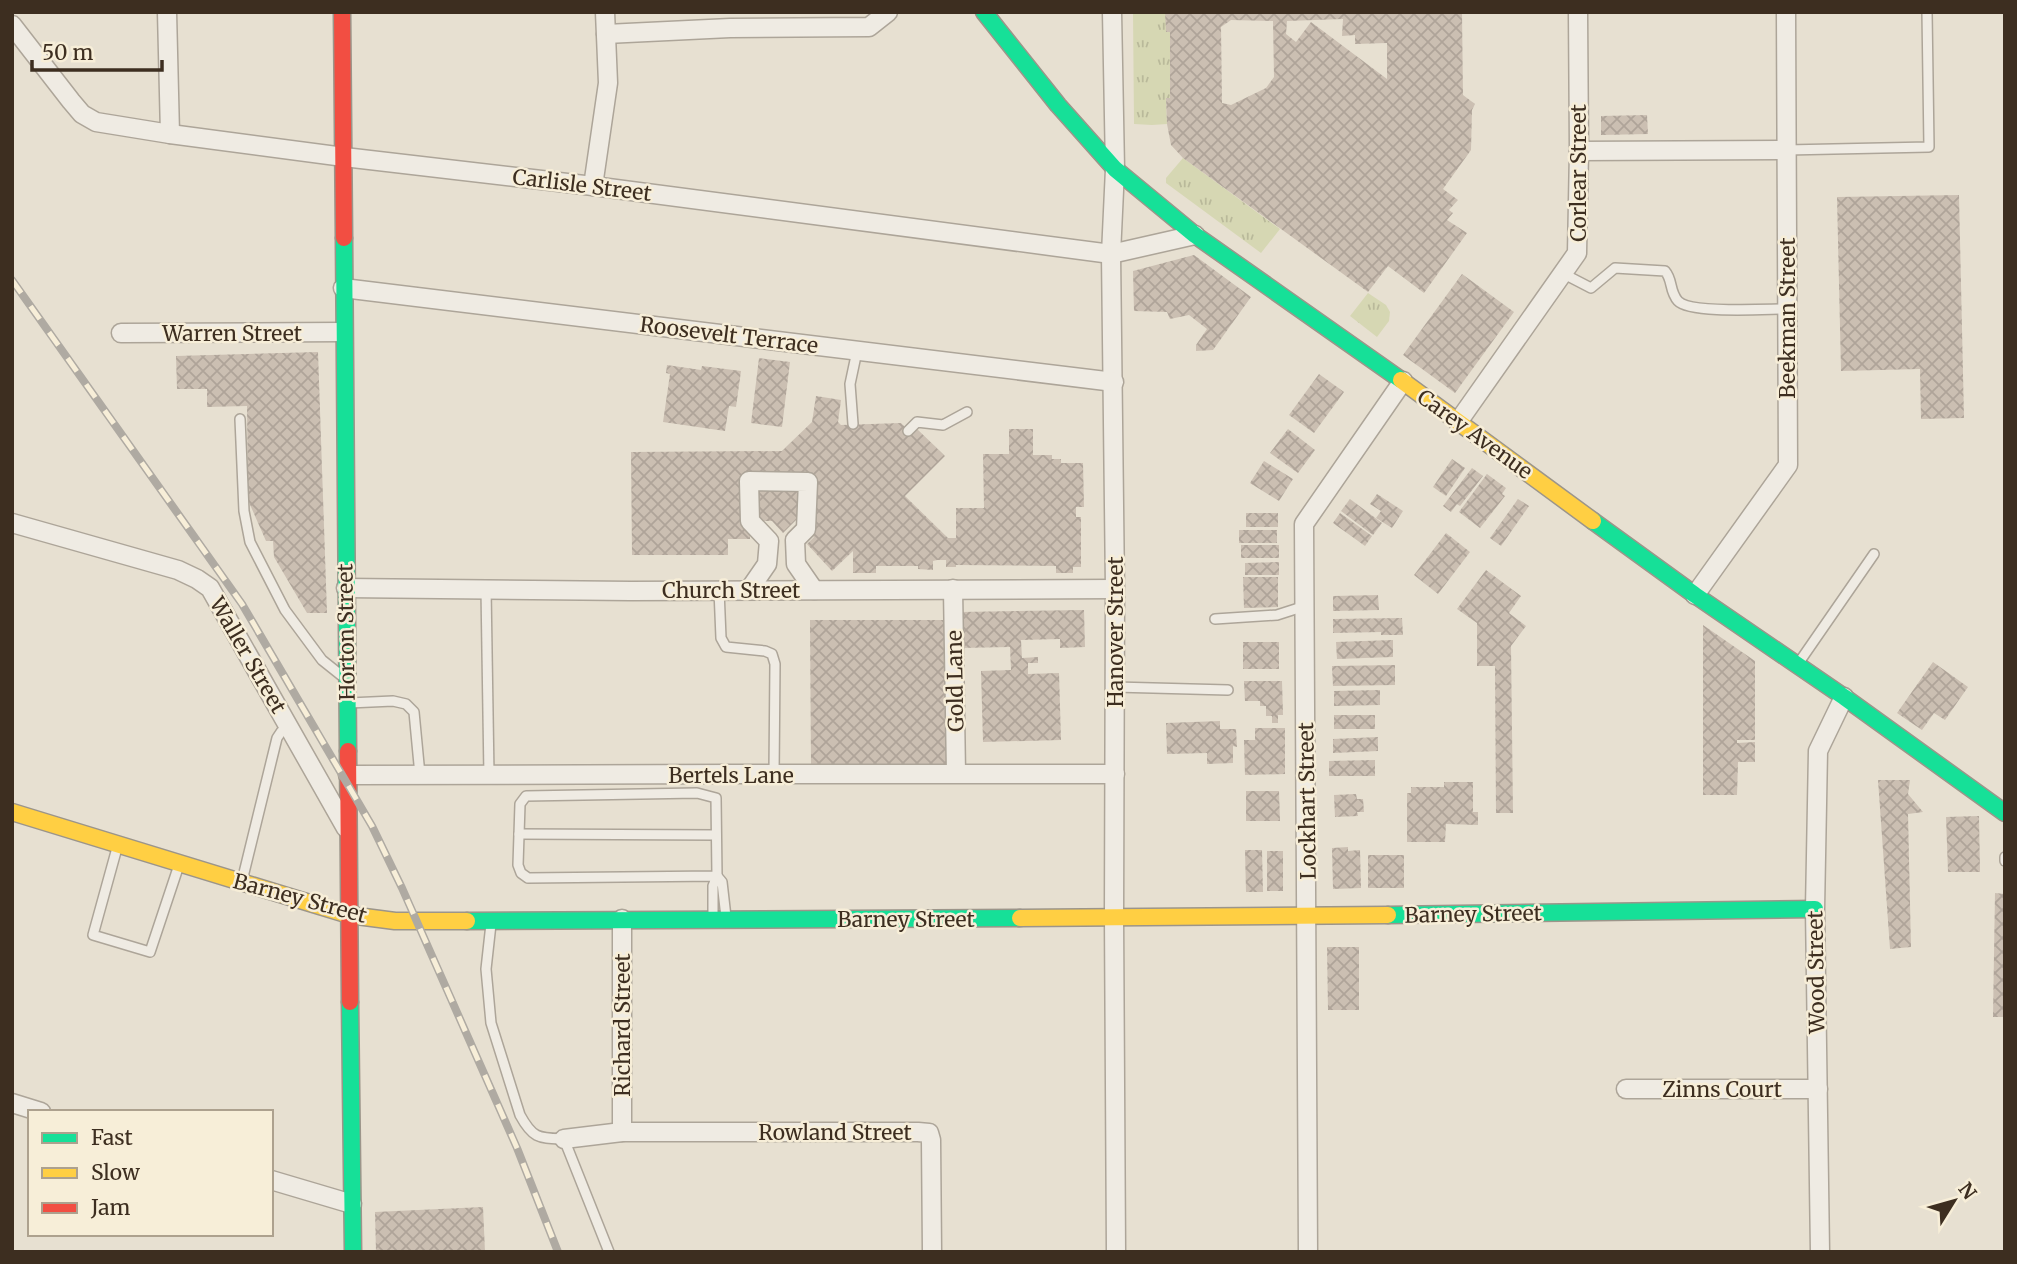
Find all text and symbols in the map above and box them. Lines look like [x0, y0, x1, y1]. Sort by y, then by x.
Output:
scale bar [32, 28, 161, 72]
text: 50 m [42, 39, 93, 66]
street label: Corlear Street [1565, 104, 1592, 242]
street label: Carlisle Street [511, 163, 653, 207]
street label: Beekman Street [1774, 237, 1801, 399]
street label: Roosevelt Terrace [638, 311, 820, 359]
street label: Warren Street [161, 320, 302, 347]
street label: Carey Avenue [1412, 383, 1538, 485]
street label: Hanover Street [1102, 556, 1129, 708]
street label: Horton Street [331, 563, 361, 701]
street label: Church Street [662, 577, 800, 604]
street label: Waller Street [203, 591, 292, 718]
street label: Gold Lane [941, 630, 969, 732]
street label: Lockhart Street [1292, 722, 1322, 880]
street label: Bertels Lane [668, 762, 794, 789]
street label: Barney Street [230, 867, 370, 929]
street label: Barney Street [1404, 899, 1542, 929]
street label: Barney Street [837, 906, 975, 933]
street label: Wood Street [1801, 910, 1831, 1035]
street label: Richard Street [609, 953, 636, 1097]
street label: Zinns Court [1662, 1076, 1782, 1103]
legend [28, 1110, 273, 1236]
street label: Rowland Street [758, 1119, 912, 1146]
text: Fast [91, 1124, 133, 1151]
text: Slow [91, 1159, 140, 1186]
north arrow [1919, 1166, 1989, 1236]
text: N [1953, 1178, 1982, 1204]
text: Jam [90, 1194, 130, 1221]

